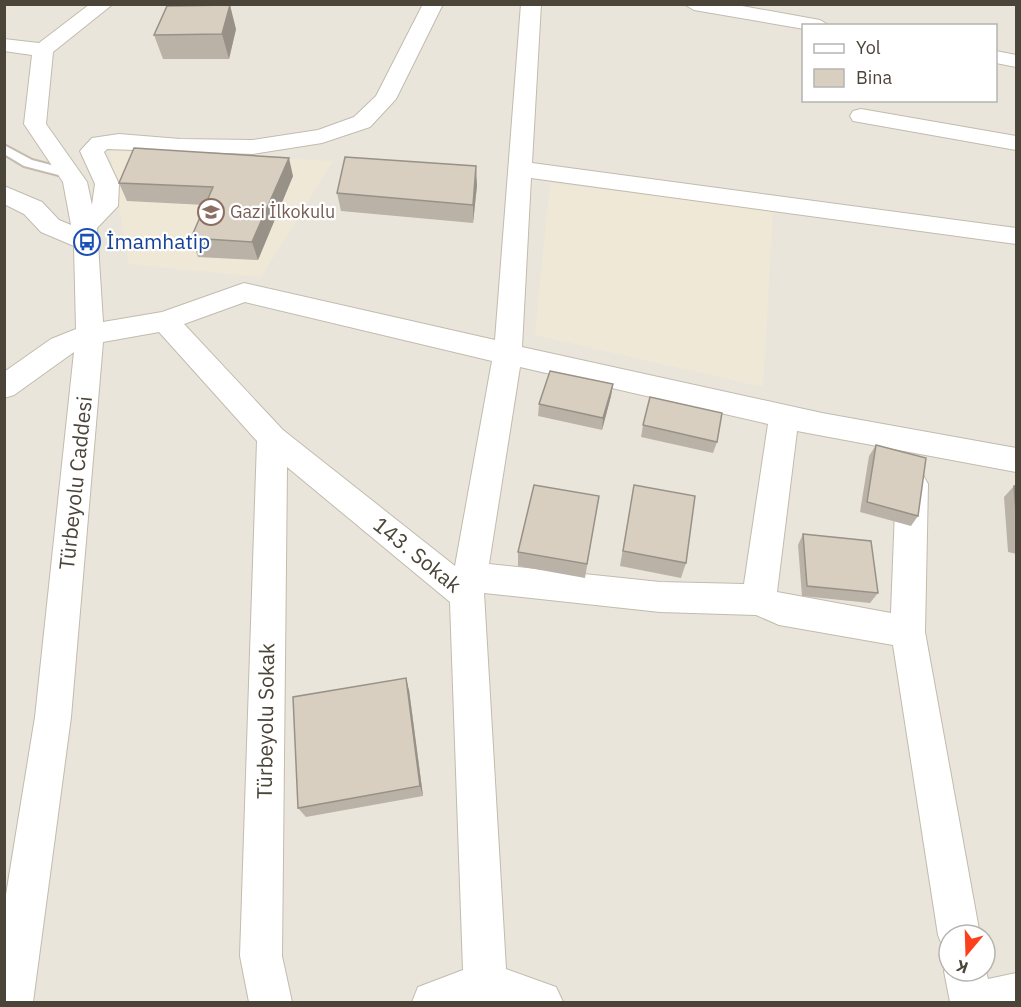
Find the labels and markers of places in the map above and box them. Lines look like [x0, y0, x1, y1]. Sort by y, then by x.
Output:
school or university icon: Gazi İlkokulu [196, 197, 226, 227]
place label: Gazi İlkokulu [230, 200, 335, 223]
bus stop icon: İmamhatip [72, 227, 102, 257]
place label: İmamhatip [106, 227, 210, 255]

